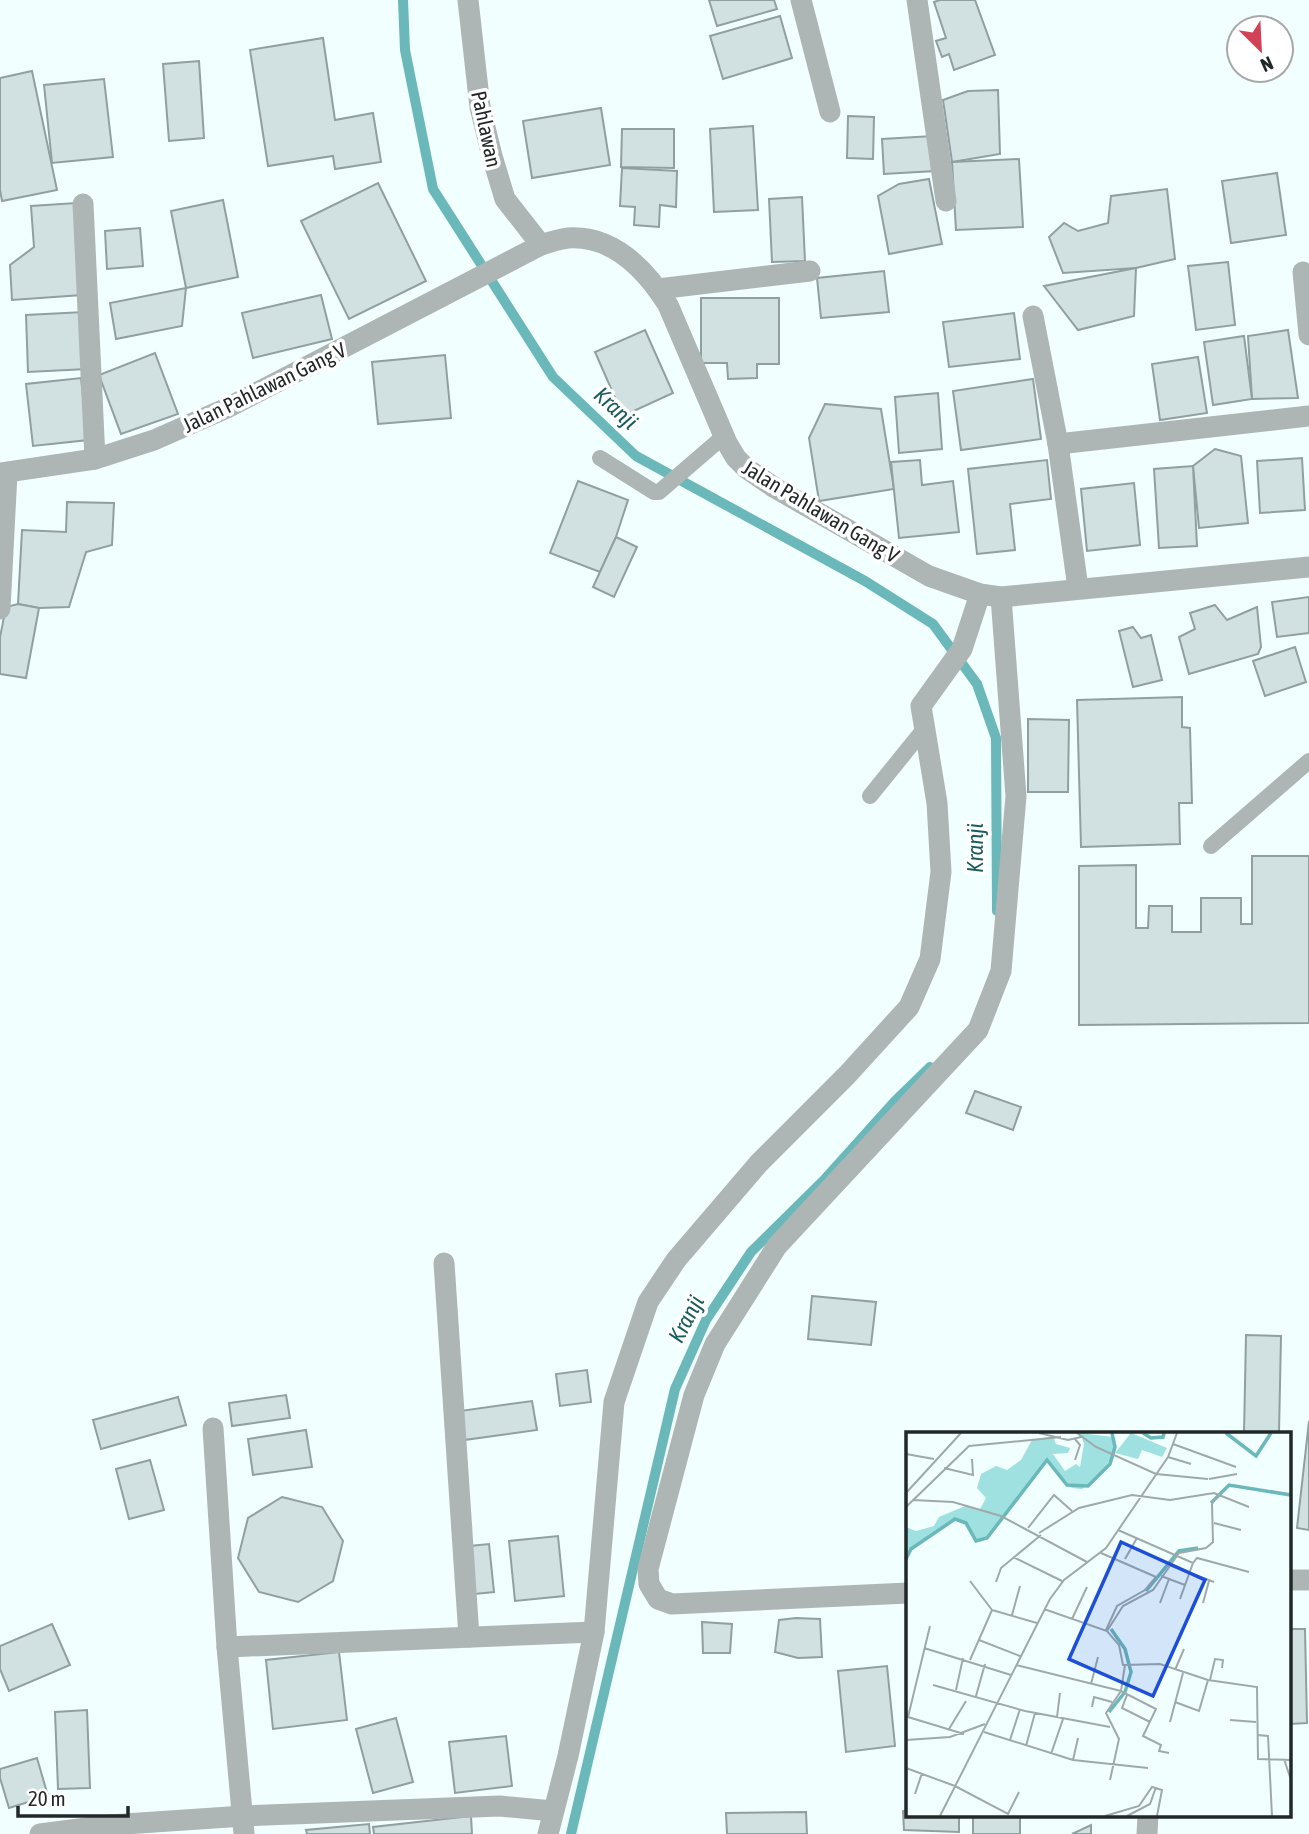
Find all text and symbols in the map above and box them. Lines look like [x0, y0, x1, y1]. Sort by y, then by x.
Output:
north arrow [1225, 14, 1295, 84]
text: N [1257, 52, 1277, 77]
street label: Pahlawan [467, 89, 507, 169]
street label: Jalan Pahlawan Gang V [179, 337, 350, 437]
water label: Kranji [589, 382, 643, 434]
street label: Jalan Pahlawan Gang V [738, 455, 904, 568]
water label: Kranji [962, 823, 988, 873]
water label: Kranji [663, 1291, 709, 1347]
inset map [906, 1432, 1292, 1816]
scale bar [18, 1774, 128, 1818]
text: 20 m [28, 1786, 66, 1810]

